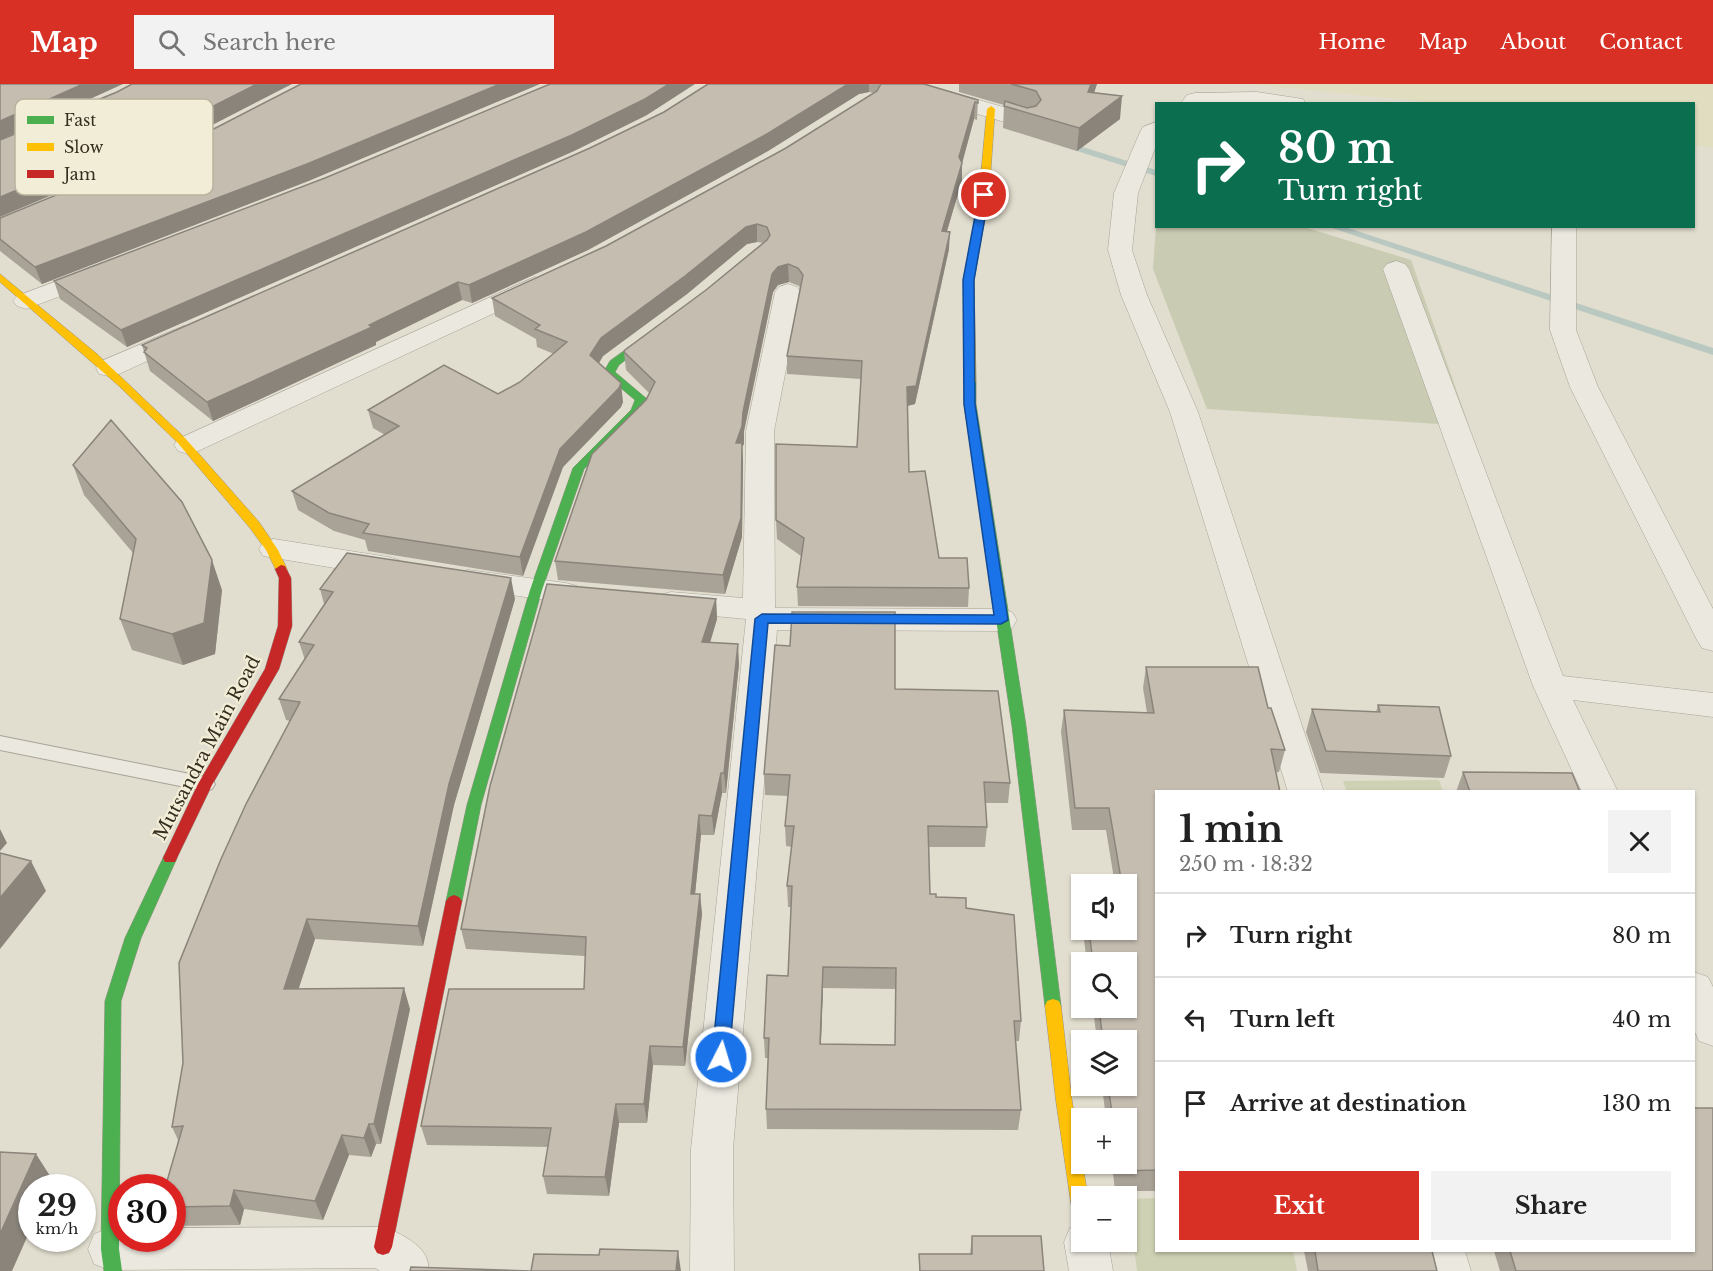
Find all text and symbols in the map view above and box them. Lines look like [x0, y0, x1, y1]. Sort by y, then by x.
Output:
search box [134, 15, 554, 69]
text: Map [30, 25, 98, 60]
icon: search [155, 26, 188, 59]
text: Search here [203, 29, 336, 56]
text: Home [1319, 29, 1386, 55]
text: Map [1419, 29, 1467, 55]
text: About [1500, 29, 1566, 55]
text: Contact [1599, 29, 1683, 55]
legend [15, 99, 213, 195]
text: Fast [64, 110, 96, 130]
text: 80 m [1278, 122, 1394, 174]
icon: right [1179, 126, 1257, 204]
text: Slow [64, 137, 104, 157]
text: Jam [62, 164, 96, 184]
pin [958, 169, 1009, 220]
text: Turn right [1278, 174, 1422, 207]
icon: arrive [967, 178, 1000, 211]
street label: Mutsandra Main Road [149, 652, 265, 844]
text: 1 min [1179, 807, 1283, 852]
button: close [1608, 810, 1671, 873]
text: 250 m · 18:32 [1179, 852, 1313, 876]
map controls [1071, 874, 1137, 1252]
button: sound [1071, 874, 1137, 940]
icon: right [1179, 919, 1212, 952]
text: Turn right [1230, 922, 1352, 949]
text: 80 m [1612, 922, 1671, 949]
button: search [1071, 952, 1137, 1018]
icon: left [1179, 1003, 1212, 1036]
text: Turn left [1230, 1006, 1335, 1033]
text: 40 m [1613, 1006, 1671, 1033]
position arrow [689, 1025, 753, 1089]
button: layers [1071, 1030, 1137, 1096]
icon: arrive [1179, 1087, 1212, 1120]
text: Arrive at destination [1230, 1090, 1467, 1117]
text: 130 m [1602, 1090, 1671, 1117]
button: + [1071, 1108, 1137, 1174]
button: Exit [1179, 1171, 1419, 1240]
button: Share [1431, 1171, 1671, 1240]
speed limit sign: 30 [108, 1174, 186, 1252]
button: − [1071, 1186, 1137, 1252]
text: 29 [37, 1187, 77, 1224]
text: km/h [36, 1219, 78, 1238]

